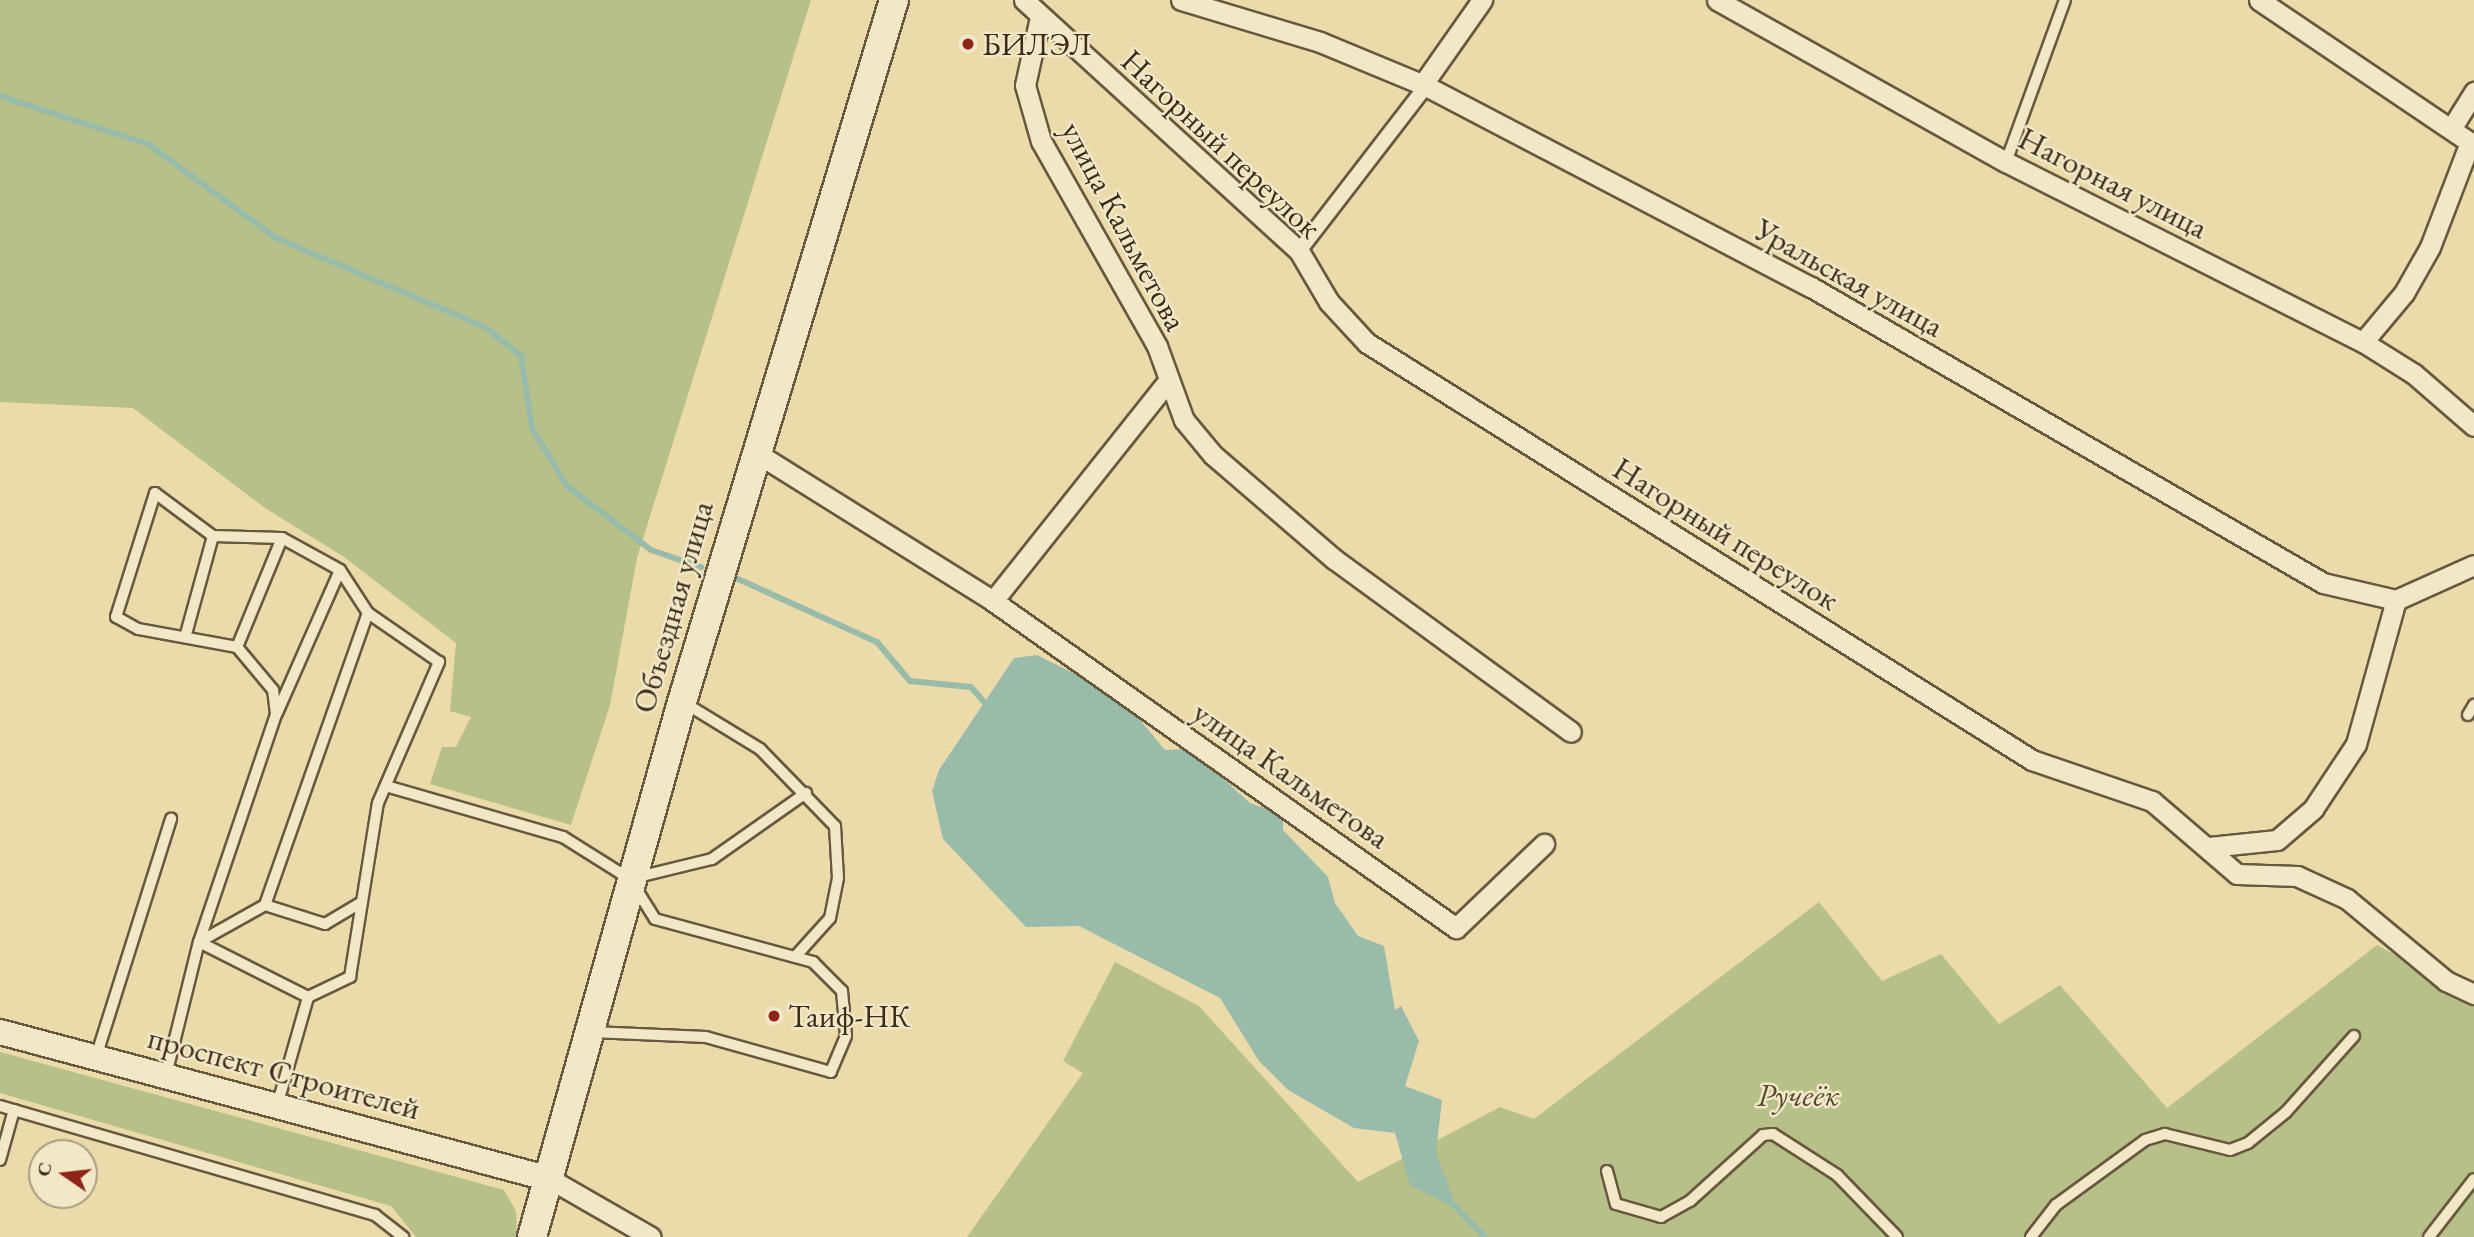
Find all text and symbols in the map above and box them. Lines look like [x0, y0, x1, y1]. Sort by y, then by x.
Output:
place label: БИЛЭЛ [982, 25, 1092, 63]
marker: БИЛЭЛ [960, 36, 976, 52]
street label: Нагорный переулок [1113, 42, 1329, 246]
street label: улица Кальметова [1053, 115, 1195, 337]
street label: Нагорная улица [2012, 119, 2214, 247]
street label: Уральская улица [1748, 210, 1950, 346]
street label: Нагорный переулок [1606, 449, 1846, 619]
street label: Объездная улица [624, 497, 722, 717]
street label: улица Кальметова [1185, 693, 1397, 857]
place label: Таиф-НК [788, 997, 910, 1035]
marker: Таиф-НК [766, 1008, 782, 1024]
street label: проспект Строителей [144, 1018, 424, 1128]
park label: Ручеёк [1757, 1076, 1839, 1114]
north arrow [28, 1139, 98, 1209]
text: С [30, 1160, 58, 1179]

